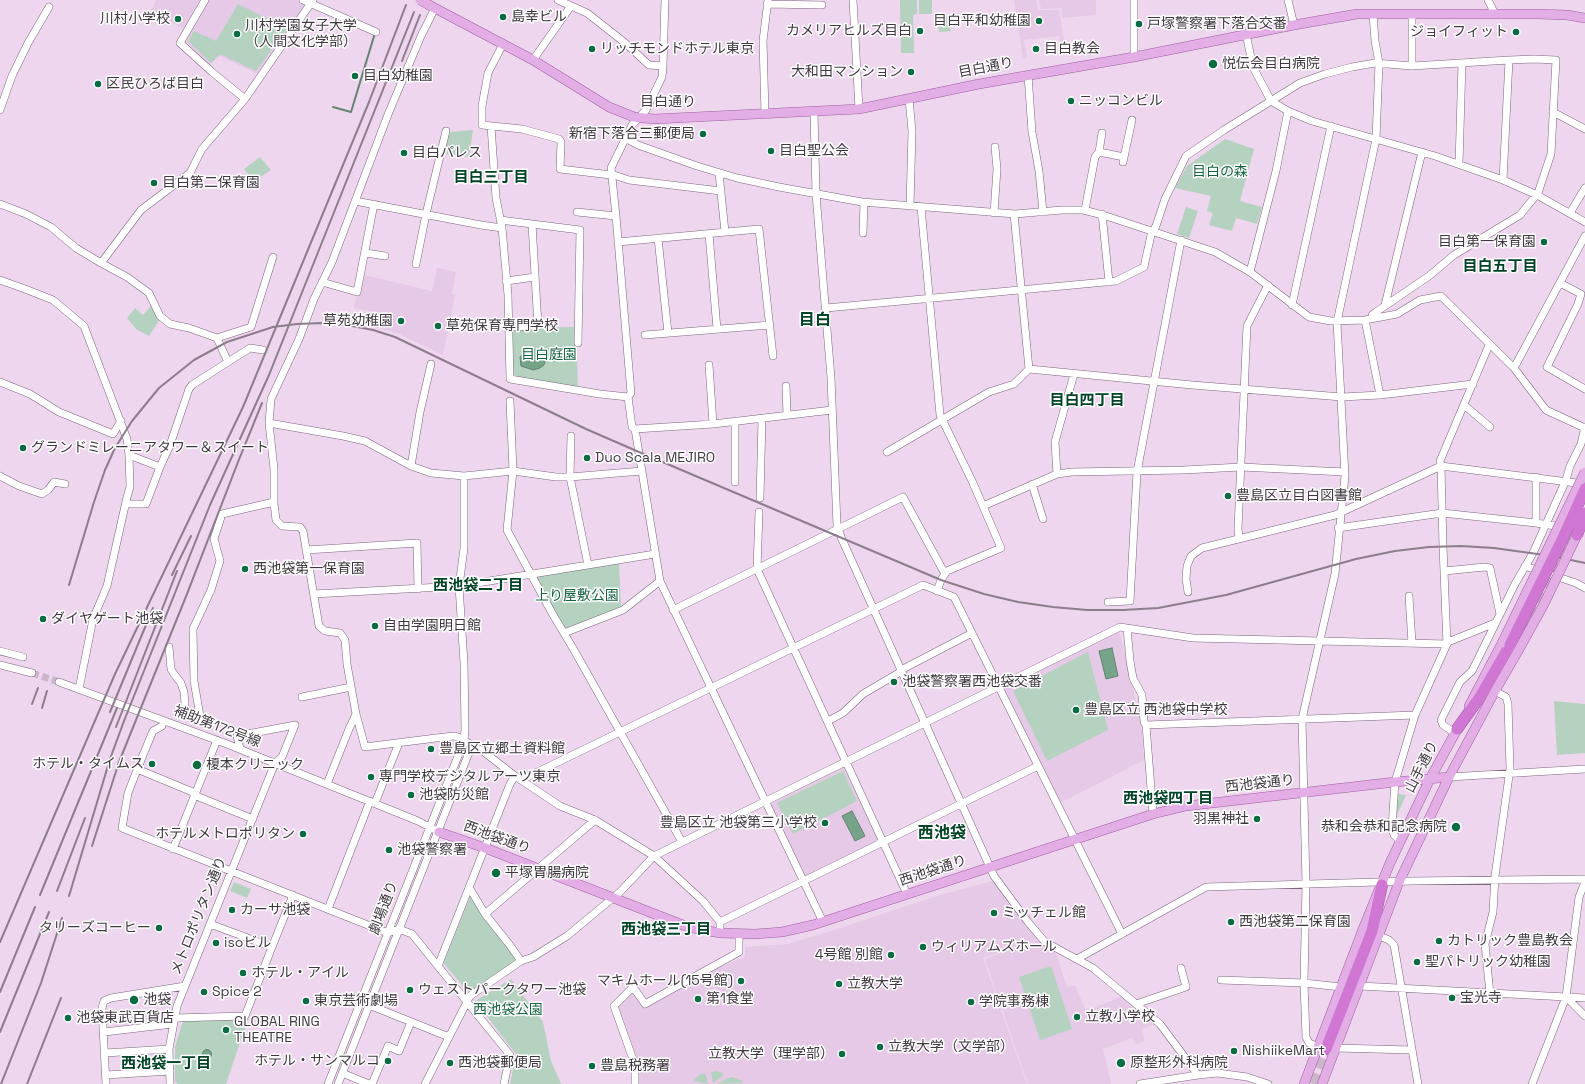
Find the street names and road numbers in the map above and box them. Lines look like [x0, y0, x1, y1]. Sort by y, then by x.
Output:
street label: 目白通り [957, 54, 1015, 82]
street label: 目白通り [640, 94, 696, 110]
street label: 補助第172号線 [171, 703, 263, 751]
street label: 山手通り [1402, 738, 1442, 796]
street label: 西池袋通り [1224, 772, 1296, 796]
street label: 西池袋通り [461, 818, 533, 858]
street label: 西池袋通り [897, 852, 969, 890]
street label: メトロポリタン通り [168, 854, 230, 978]
street label: 劇場通り [366, 879, 402, 937]

